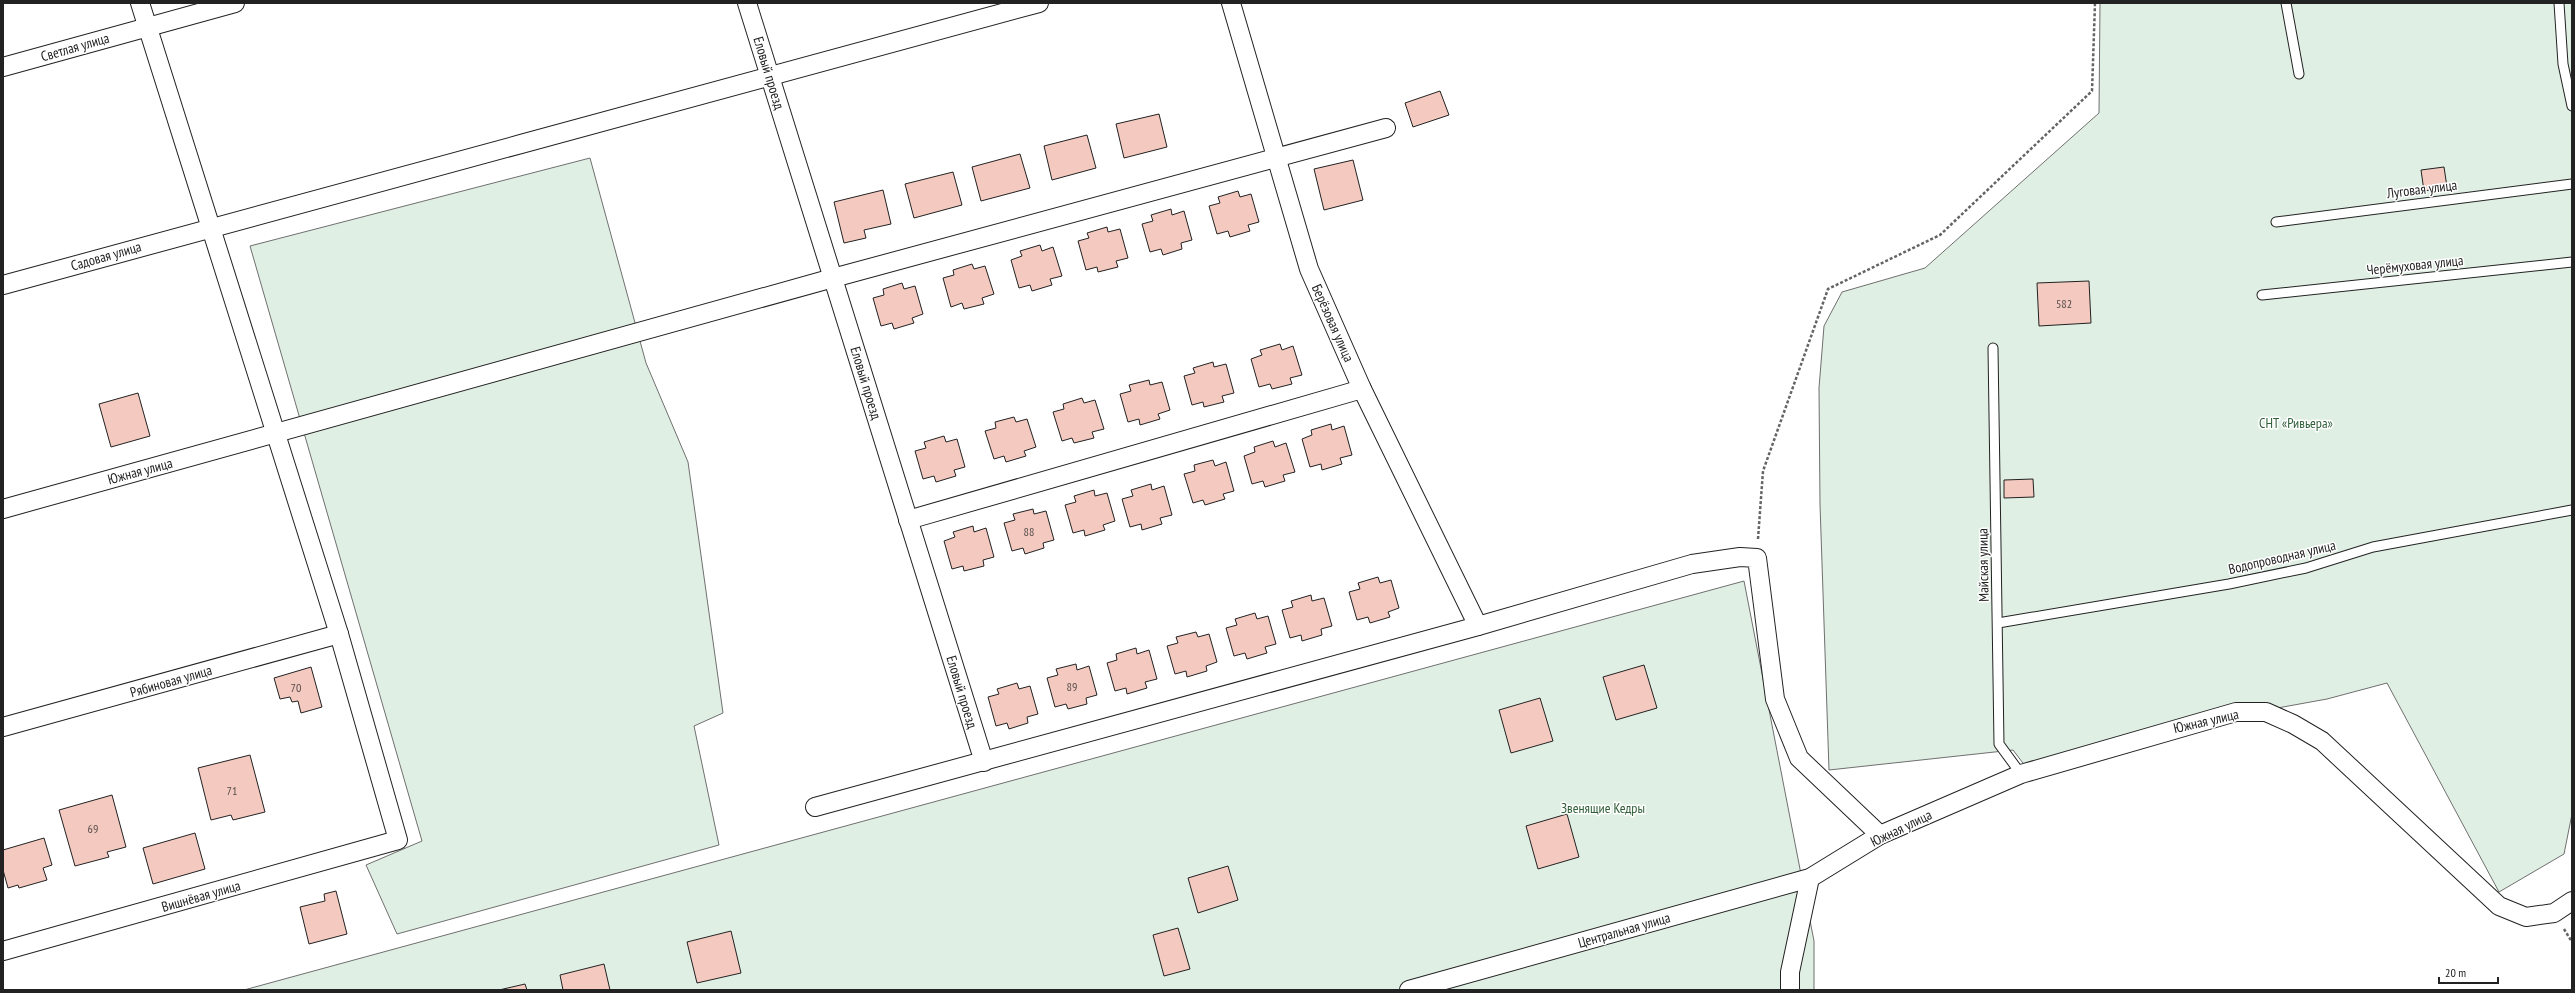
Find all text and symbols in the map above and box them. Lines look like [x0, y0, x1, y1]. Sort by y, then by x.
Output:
street label: Светлая улица [39, 29, 111, 65]
street label: Еловый проезд [749, 34, 789, 112]
street label: Луговая улица [2385, 176, 2458, 202]
street label: Садовая улица [69, 237, 143, 275]
street label: Черёмуховая улица [2366, 251, 2464, 279]
street label: Берёзовая улица [1308, 281, 1358, 365]
house number: 582 [2056, 296, 2072, 311]
street label: Еловый проезд [846, 344, 886, 422]
park label: СНТ «Ривьера» [2259, 414, 2333, 432]
street label: Южная улица [106, 454, 174, 488]
house number: 88 [1024, 524, 1034, 539]
street label: Майская улица [1973, 528, 1993, 602]
street label: Водопроводная улица [2227, 536, 2337, 578]
street label: Еловый проезд [942, 653, 982, 731]
street label: Рябиновая улица [128, 661, 214, 701]
house number: 89 [1067, 679, 1077, 694]
house number: 70 [291, 680, 301, 695]
street label: Южная улица [2172, 705, 2240, 737]
house number: 71 [227, 783, 237, 798]
park label: Звенящие Кедры [1561, 799, 1645, 817]
street label: Южная улица [1867, 805, 1935, 851]
house number: 69 [88, 821, 98, 836]
street label: Вишнёвая улица [159, 876, 243, 916]
street label: Центральная улица [1576, 908, 1672, 952]
scale bar [2439, 959, 2498, 985]
text: 20 m [2445, 965, 2466, 980]

